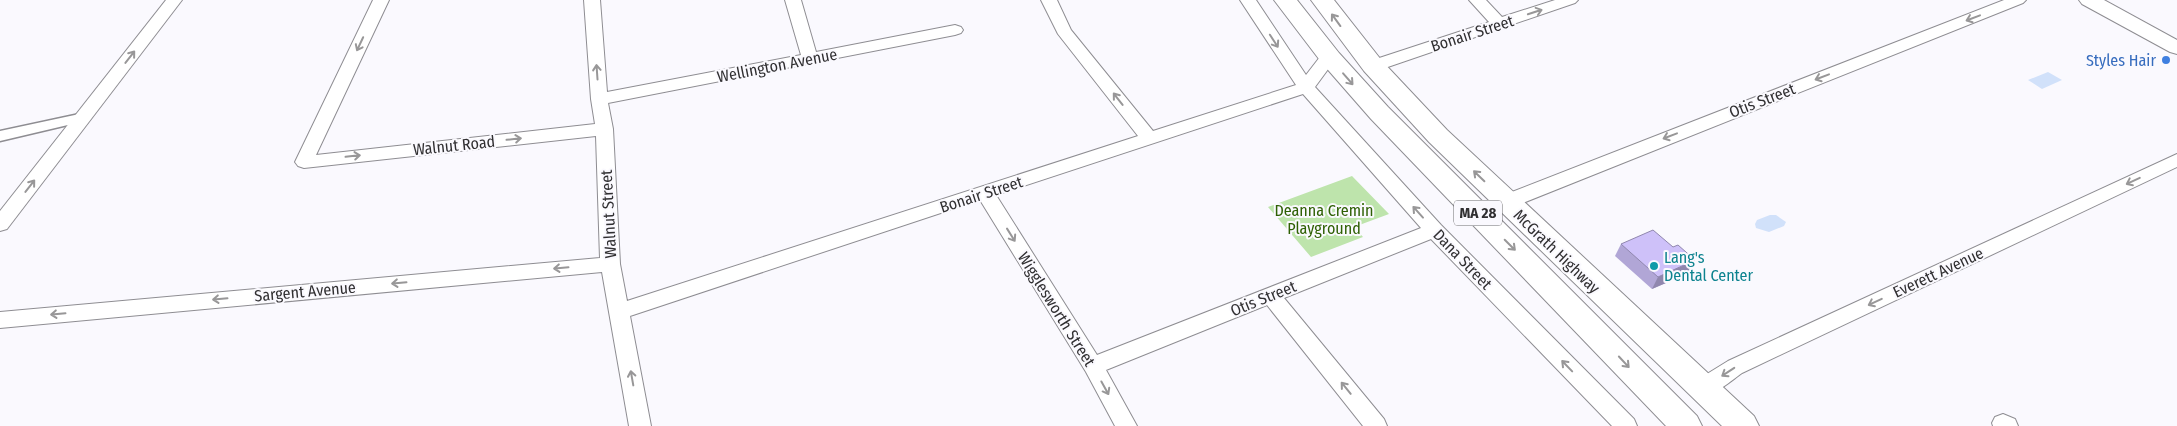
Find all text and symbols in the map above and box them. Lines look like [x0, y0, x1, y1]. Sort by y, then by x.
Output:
one-way arrow [1527, 6, 1543, 16]
street label: Bonair Street [1428, 11, 1517, 56]
one-way arrow [1331, 13, 1342, 27]
one-way arrow [1966, 14, 1981, 23]
one-way arrow [1270, 34, 1280, 48]
one-way arrow [355, 36, 364, 51]
street label: Wellington Avenue [715, 45, 839, 86]
one-way arrow [125, 50, 135, 64]
place label: Styles Hair [2086, 51, 2156, 70]
marker: Styles Hair [2160, 54, 2172, 66]
one-way arrow [592, 64, 602, 80]
one-way arrow [1342, 73, 1354, 86]
one-way arrow [1815, 73, 1830, 82]
street label: Otis Street [1726, 79, 1799, 122]
one-way arrow [1113, 93, 1124, 106]
street label: Walnut Road [412, 132, 496, 159]
one-way arrow [1663, 132, 1679, 141]
one-way arrow [506, 134, 522, 144]
one-way arrow [344, 151, 360, 161]
street label: Walnut Street [597, 168, 620, 259]
one-way arrow [1472, 170, 1485, 182]
street label: Bonair Street [937, 172, 1026, 217]
one-way arrow [2126, 177, 2141, 186]
one-way arrow [25, 180, 36, 193]
road number: MA 28 [1454, 200, 1502, 226]
park label: Deanna Cremin Playground [1274, 201, 1374, 238]
one-way arrow [1412, 205, 1423, 218]
street label: McGrath Highway [1510, 205, 1604, 298]
street label: Dana Street [1429, 225, 1497, 294]
one-way arrow [1006, 227, 1016, 241]
one-way arrow [1504, 239, 1516, 251]
street label: Everett Avenue [1890, 243, 1986, 302]
place label: Lang's Dental Center [1664, 248, 1753, 285]
street label: Wigglesworth Street [1014, 249, 1100, 371]
marker: Lang's Dental Center [1648, 260, 1660, 272]
one-way arrow [553, 263, 569, 272]
street label: Otis Street [1228, 276, 1300, 320]
street label: Sargent Avenue [254, 278, 357, 305]
one-way arrow [392, 278, 408, 287]
one-way arrow [212, 295, 228, 304]
one-way arrow [1868, 298, 1883, 307]
one-way arrow [51, 310, 67, 319]
one-way arrow [1618, 355, 1630, 368]
one-way arrow [1561, 360, 1573, 372]
one-way arrow [1721, 367, 1735, 377]
one-way arrow [626, 370, 636, 386]
one-way arrow [1101, 380, 1110, 395]
one-way arrow [1340, 382, 1351, 395]

